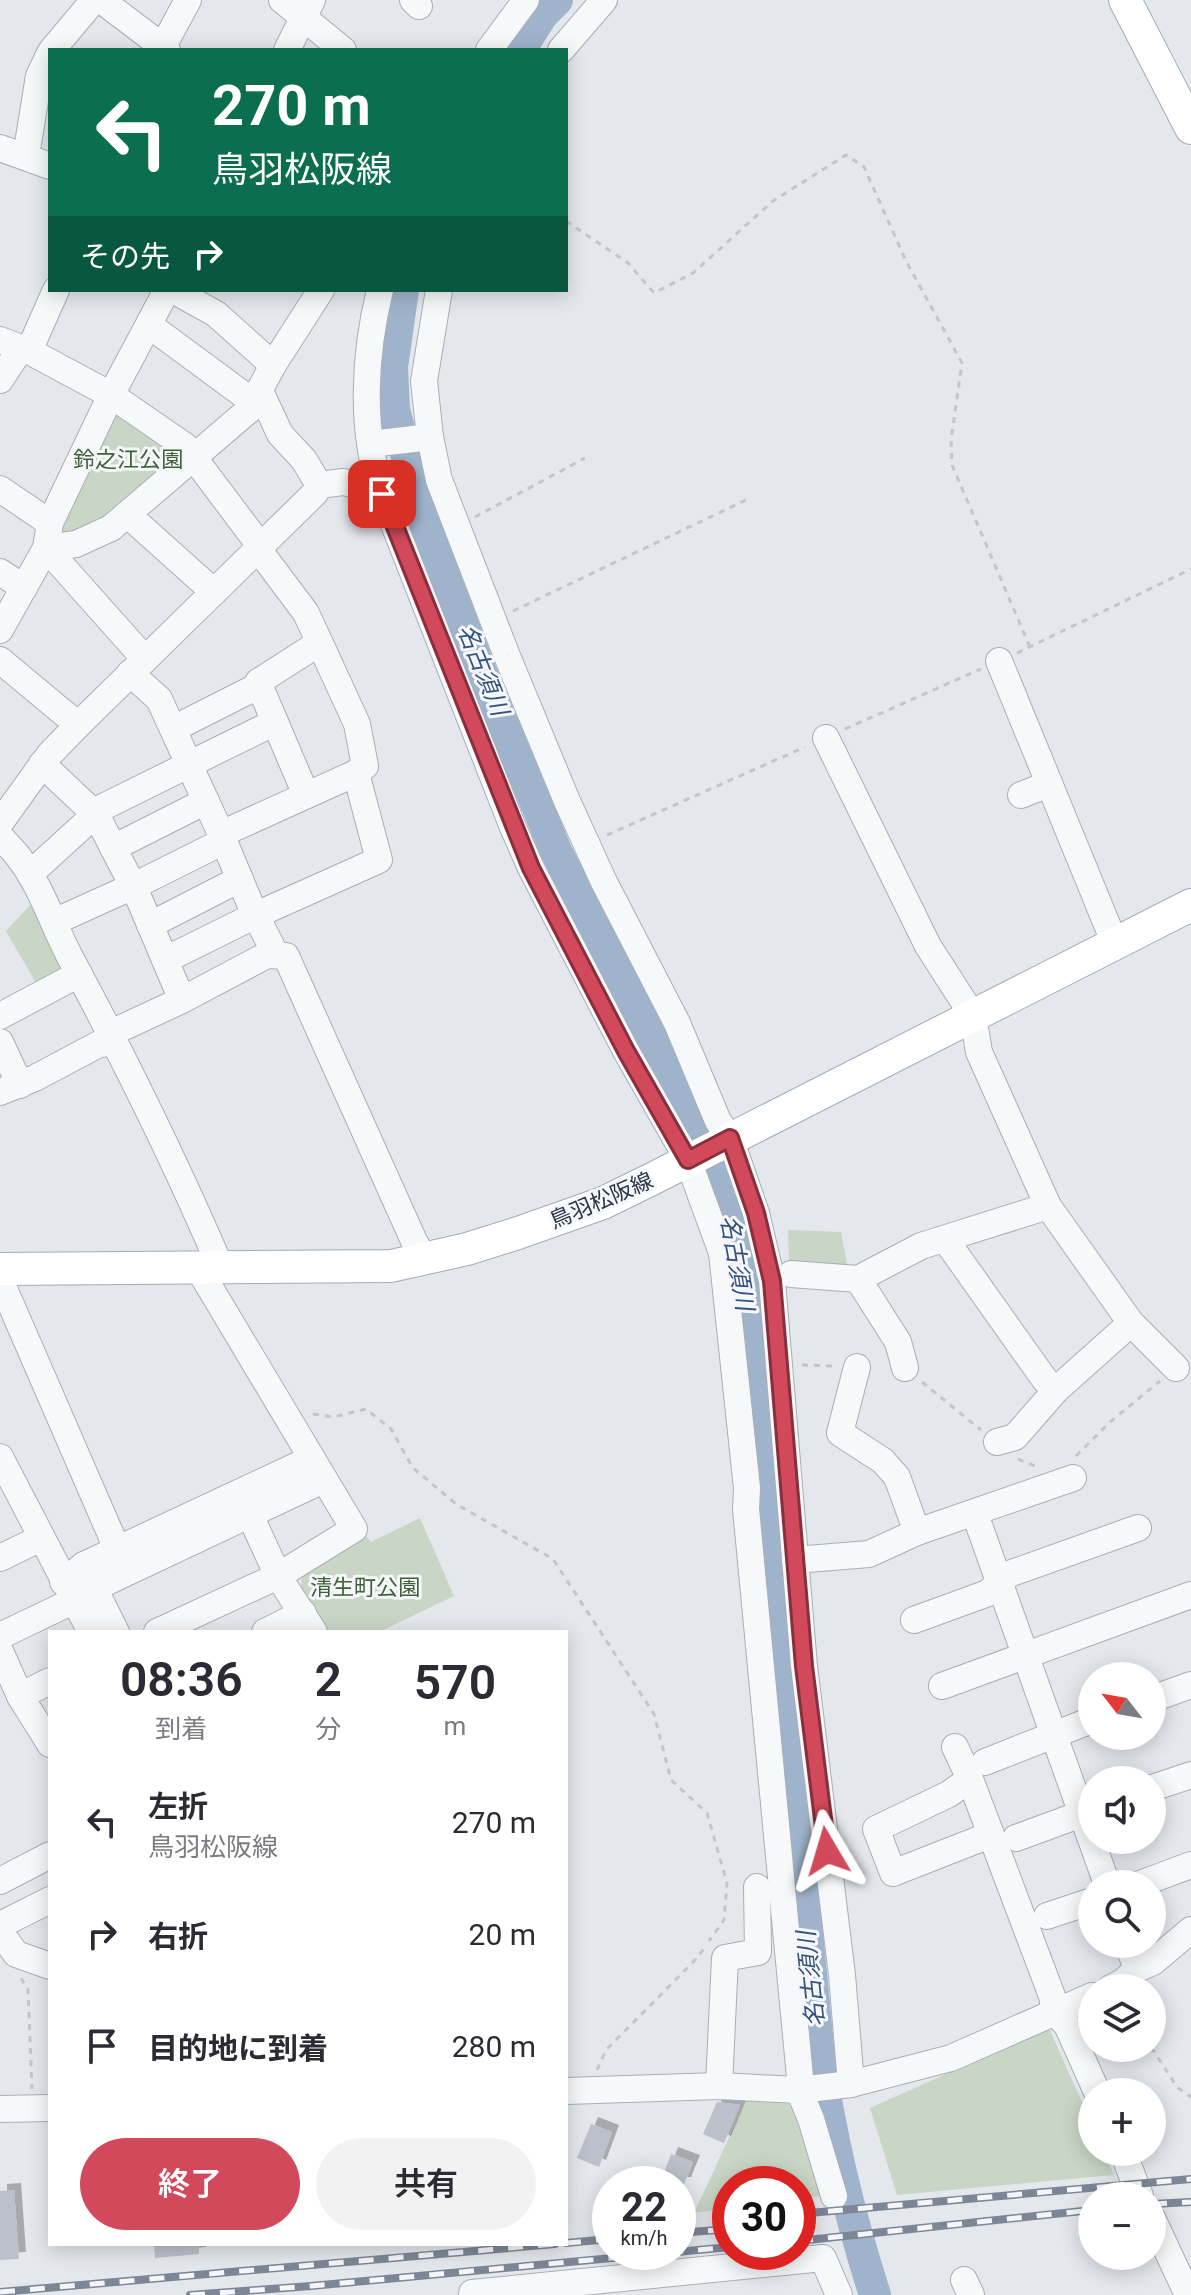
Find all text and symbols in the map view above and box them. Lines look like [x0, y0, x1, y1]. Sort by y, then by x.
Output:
text: 270 m [212, 73, 371, 139]
icon: left [80, 80, 184, 184]
text: 鳥羽松阪線 [212, 149, 392, 191]
icon: right [186, 232, 230, 276]
text: その先 [80, 239, 170, 274]
park label: 鈴之江公園 [73, 447, 183, 472]
pin [348, 460, 416, 528]
icon: arrive [360, 472, 404, 516]
water label: 名古須川 [452, 620, 515, 723]
street label: 鳥羽松阪線 [546, 1167, 657, 1233]
water label: 名古須川 [715, 1213, 760, 1316]
park label: 清生町公園 [310, 1575, 420, 1600]
text: 08:36 [120, 1651, 243, 1708]
text: 2 [315, 1651, 342, 1708]
text: 570 [414, 1654, 496, 1711]
north arrow [1078, 1662, 1166, 1750]
map controls [1078, 1662, 1166, 2270]
text: m [444, 1711, 466, 1741]
text: 到着 [155, 1714, 207, 1744]
text: 分 [315, 1714, 341, 1744]
button: sound [1078, 1766, 1166, 1854]
text: 左折 [148, 1789, 208, 1824]
icon: left [80, 1800, 124, 1844]
text: 270 m [452, 1805, 536, 1840]
position arrow [785, 1809, 869, 1893]
text: 鳥羽松阪線 [148, 1832, 278, 1862]
button: search [1078, 1870, 1166, 1958]
icon: right [80, 1912, 124, 1956]
text: 20 m [469, 1917, 536, 1952]
text: 右折 [148, 1919, 208, 1954]
water label: 名古須川 [792, 1927, 830, 2028]
button: layers [1078, 1974, 1166, 2062]
icon: arrive [80, 2024, 124, 2068]
text: 280 m [452, 2029, 536, 2064]
text: 目的地に到着 [148, 2031, 328, 2066]
button: + [1078, 2078, 1166, 2166]
button: 終了 [80, 2138, 300, 2230]
button: 共有 [316, 2138, 536, 2230]
speed limit sign: 30 [712, 2166, 816, 2270]
button: − [1078, 2182, 1166, 2270]
text: 22 [621, 2184, 667, 2231]
text: km/h [621, 2226, 667, 2250]

